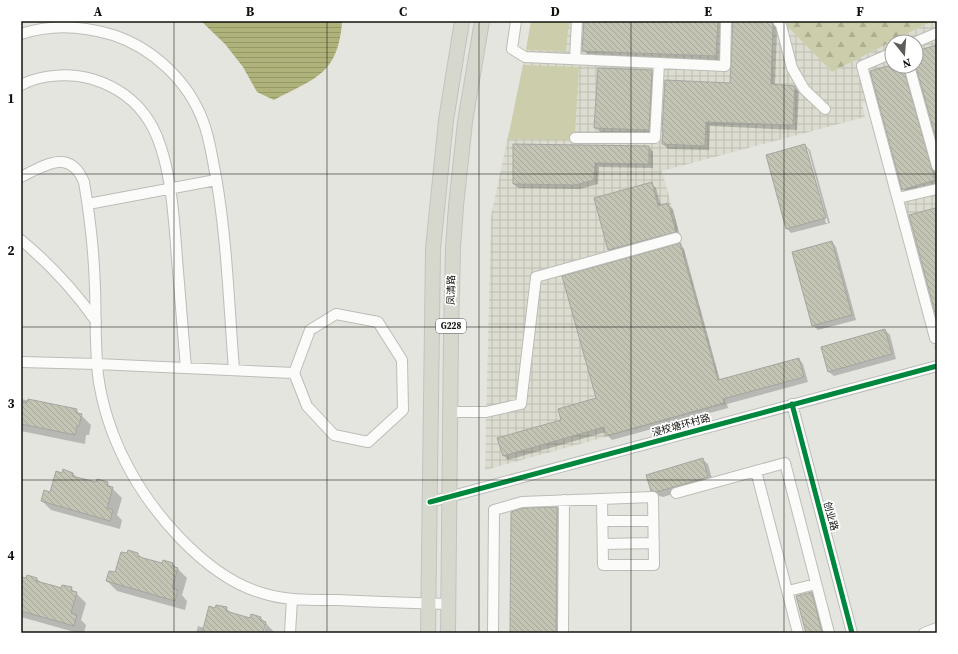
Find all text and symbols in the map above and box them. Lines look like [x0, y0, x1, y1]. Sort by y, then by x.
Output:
text: A [94, 3, 103, 20]
text: B [246, 3, 255, 20]
text: C [399, 3, 407, 20]
text: D [550, 3, 560, 20]
text: E [704, 3, 712, 20]
text: F [856, 3, 864, 20]
north arrow [884, 34, 924, 74]
text: N [901, 55, 913, 71]
text: 1 [7, 90, 15, 107]
text: 2 [7, 242, 15, 259]
street label: 凤清路 [444, 275, 458, 305]
road number: G228 [436, 319, 466, 333]
text: 3 [7, 395, 15, 412]
street label: 浸校塘环村路 [650, 411, 712, 439]
street label: 创业路 [821, 500, 841, 532]
text: 4 [7, 547, 15, 564]

